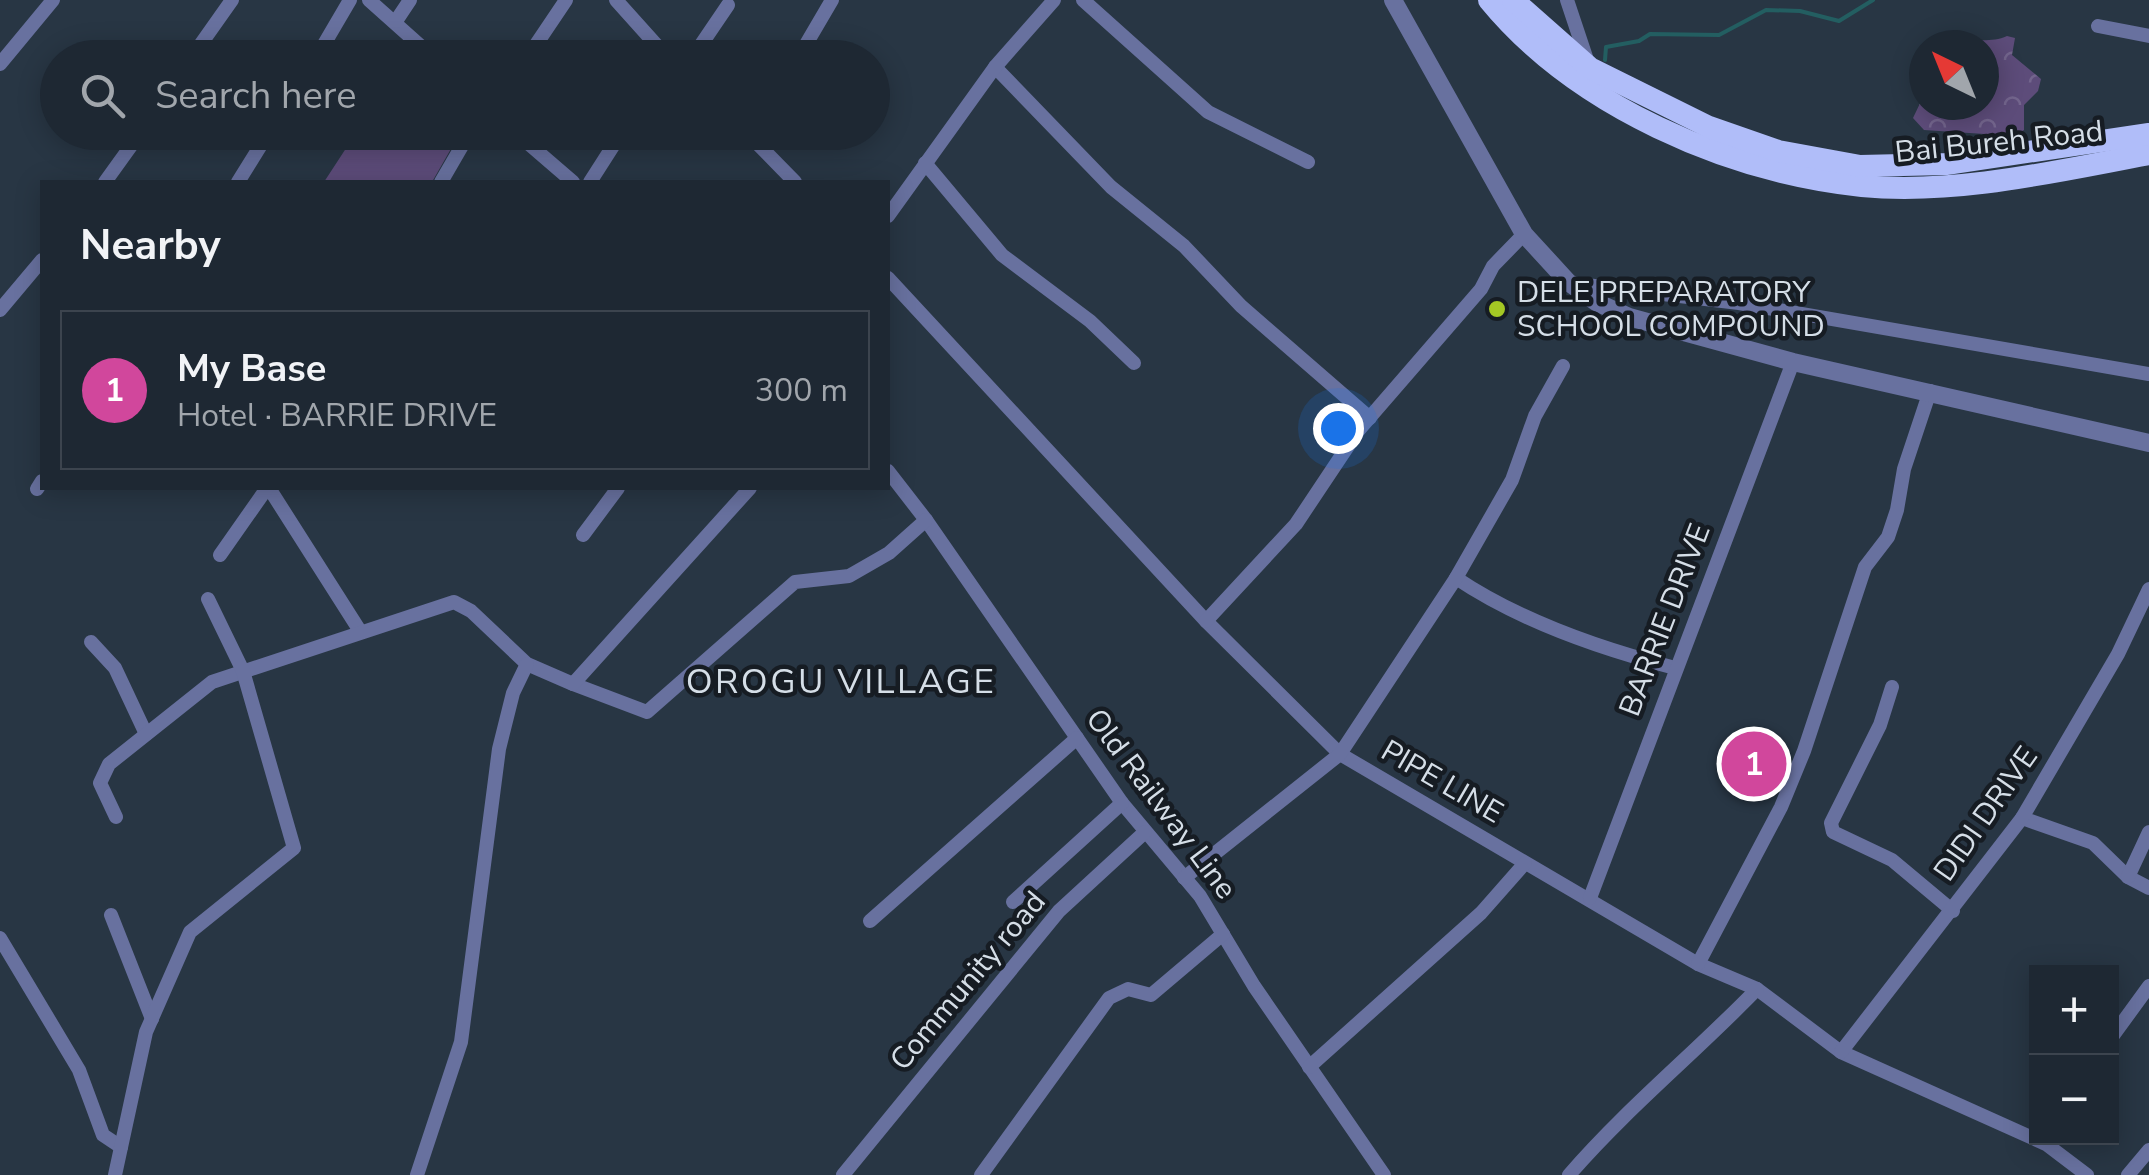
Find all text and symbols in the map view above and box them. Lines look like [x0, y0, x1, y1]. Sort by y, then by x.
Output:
north arrow [1909, 30, 1999, 120]
search box [40, 40, 890, 150]
icon: search [75, 68, 130, 123]
text: Search here [155, 70, 356, 121]
street label: Bai Bureh Road [1893, 111, 2105, 173]
text: Nearby [80, 217, 221, 274]
place label: DELE PREPARATORY SCHOOL COMPOUND [1517, 272, 1825, 347]
marker: DELE PREPARATORY SCHOOL COMPOUND [1486, 298, 1508, 320]
text: My Base [177, 343, 326, 394]
text: 1 [105, 369, 124, 412]
text: 300 m [755, 369, 848, 412]
text: Hotel · BARRIE DRIVE [177, 394, 497, 437]
your location [1313, 403, 1364, 454]
street label: BARRIE DRIVE [1609, 518, 1721, 722]
district label: OROGU VILLAGE [686, 658, 996, 705]
street label: Old Railway Line [1076, 700, 1246, 908]
pin: 1 [1722, 726, 1786, 802]
street label: PIPE LINE [1373, 731, 1511, 833]
street label: DIDI DRIVE [1925, 738, 2047, 890]
street label: Community road [881, 883, 1055, 1079]
map controls [2029, 965, 2119, 1145]
button: + [2029, 965, 2119, 1055]
button: − [2029, 1055, 2119, 1145]

